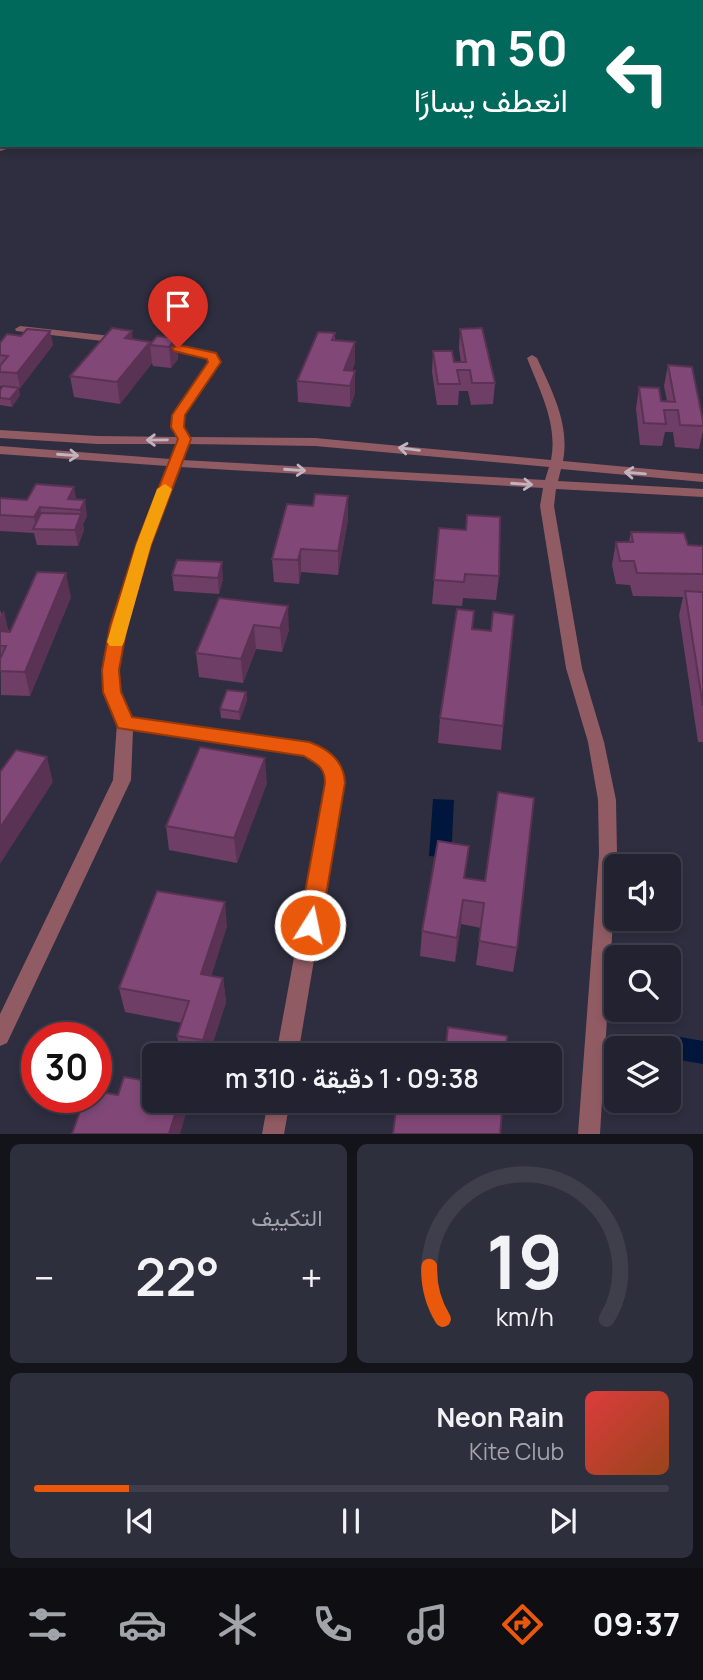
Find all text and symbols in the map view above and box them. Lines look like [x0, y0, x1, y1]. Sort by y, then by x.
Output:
text: 50 m [453, 14, 568, 81]
icon: left [592, 28, 683, 119]
text: انعطف يسارًا [414, 78, 568, 122]
pin [148, 276, 208, 348]
icon: arrive [159, 287, 197, 325]
one-way arrow [146, 433, 169, 446]
one-way arrow [398, 442, 421, 455]
one-way arrow [56, 449, 79, 462]
one-way arrow [283, 464, 306, 477]
one-way arrow [624, 466, 647, 479]
one-way arrow [510, 478, 533, 491]
map controls [604, 854, 681, 1113]
button: sound [604, 854, 681, 931]
position arrow [273, 888, 347, 962]
button: search [604, 945, 681, 1022]
speed limit sign: 30 [21, 1022, 112, 1113]
button: layers [604, 1036, 681, 1113]
text: 09:38 · 1 دقيقة · 310 m [225, 1060, 479, 1096]
text: التكييف [251, 1201, 323, 1233]
text: 19 [486, 1212, 563, 1312]
text: 22° [135, 1241, 220, 1312]
text: − [34, 1251, 55, 1303]
text: + [301, 1251, 323, 1303]
text: km/h [496, 1299, 554, 1334]
text: Neon Rain [436, 1399, 564, 1435]
text: Kite Club [469, 1435, 564, 1467]
icon: previous [121, 1502, 159, 1540]
icon: pause [332, 1502, 370, 1540]
icon: next [544, 1502, 582, 1540]
icon: filters [23, 1600, 72, 1649]
icon: car [118, 1600, 167, 1649]
icon: climate [213, 1600, 262, 1649]
icon: phone [308, 1600, 357, 1649]
icon: music [403, 1600, 452, 1649]
icon: directions [498, 1600, 547, 1649]
text: 09:37 [592, 1602, 680, 1646]

